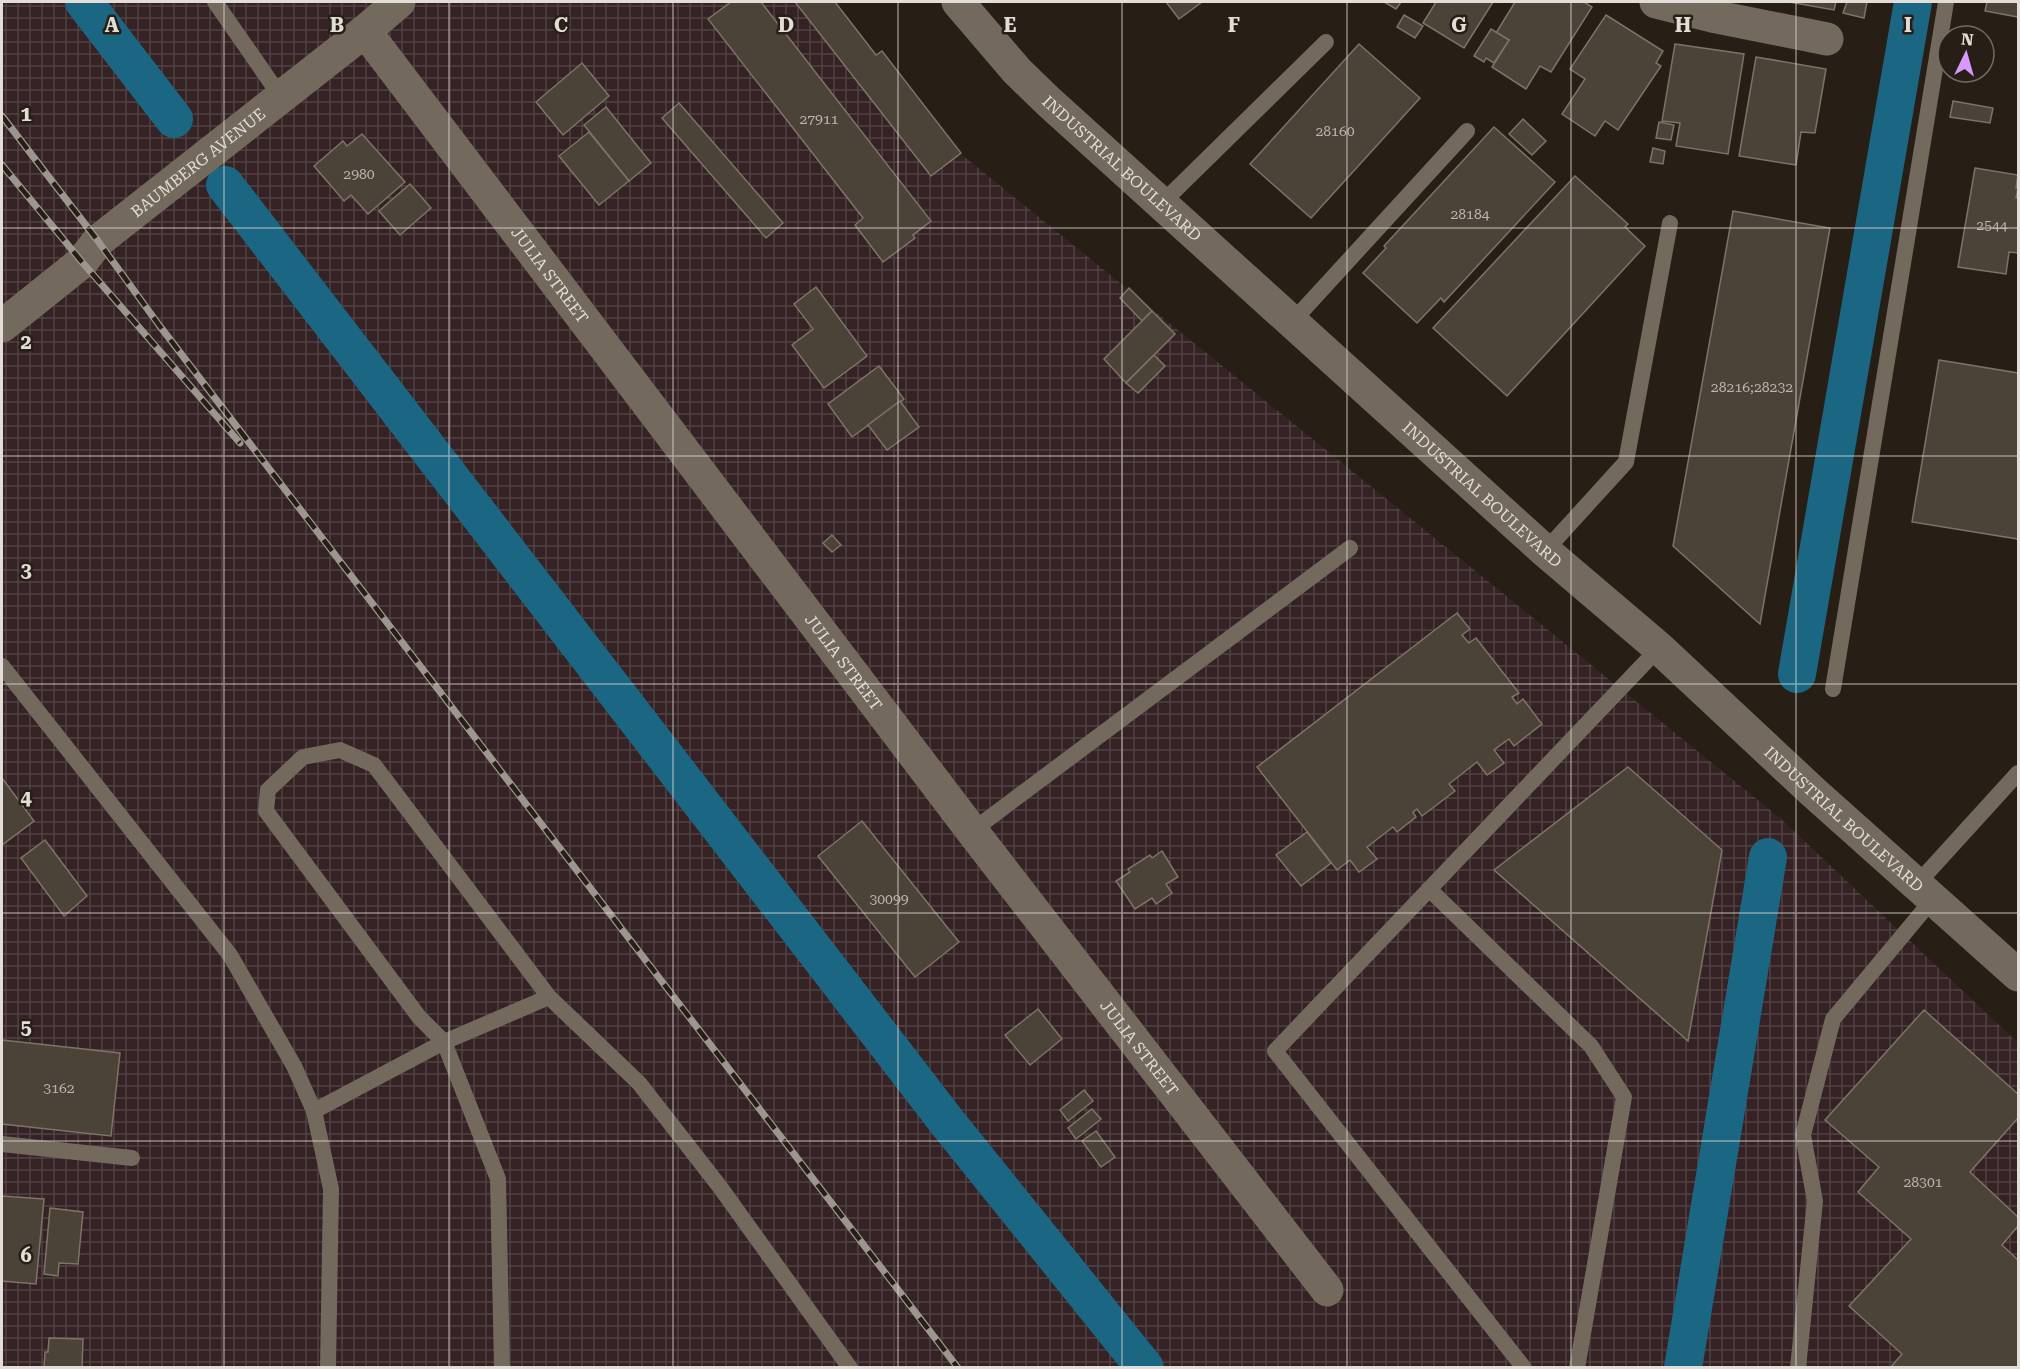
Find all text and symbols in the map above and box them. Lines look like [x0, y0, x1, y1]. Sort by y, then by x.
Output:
text: A [105, 13, 120, 37]
text: B [330, 13, 344, 37]
text: C [554, 13, 568, 37]
text: D [778, 13, 794, 37]
text: E [1004, 13, 1017, 37]
text: F [1228, 13, 1240, 37]
text: G [1451, 13, 1467, 37]
text: H [1675, 13, 1691, 37]
text: I [1904, 13, 1912, 37]
north arrow [1936, 24, 1996, 84]
text: N [1960, 30, 1974, 50]
street label: INDUSTRIAL BOULEVARD [1038, 92, 1205, 245]
text: 1 [20, 102, 32, 126]
street label: BAUMBERG AVENUE [127, 104, 269, 221]
house number: 27911 [799, 111, 839, 127]
house number: 28160 [1315, 123, 1355, 139]
house number: 2980 [343, 166, 375, 182]
house number: 28184 [1450, 206, 1490, 222]
house number: 2544 [1976, 217, 2008, 233]
street label: JULIA STREET [507, 223, 592, 327]
text: 2 [20, 330, 32, 354]
house number: 28216;28232 [1711, 379, 1793, 395]
street label: INDUSTRIAL BOULEVARD [1399, 418, 1566, 571]
text: 3 [20, 558, 32, 582]
street label: JULIA STREET [801, 610, 886, 714]
street label: INDUSTRIAL BOULEVARD [1760, 742, 1927, 896]
text: 4 [20, 786, 32, 810]
house number: 30099 [869, 891, 909, 907]
street label: JULIA STREET [1096, 996, 1182, 1100]
text: 5 [20, 1015, 32, 1039]
house number: 3162 [43, 1080, 75, 1096]
house number: 28301 [1903, 1174, 1943, 1190]
text: 6 [20, 1243, 32, 1267]

